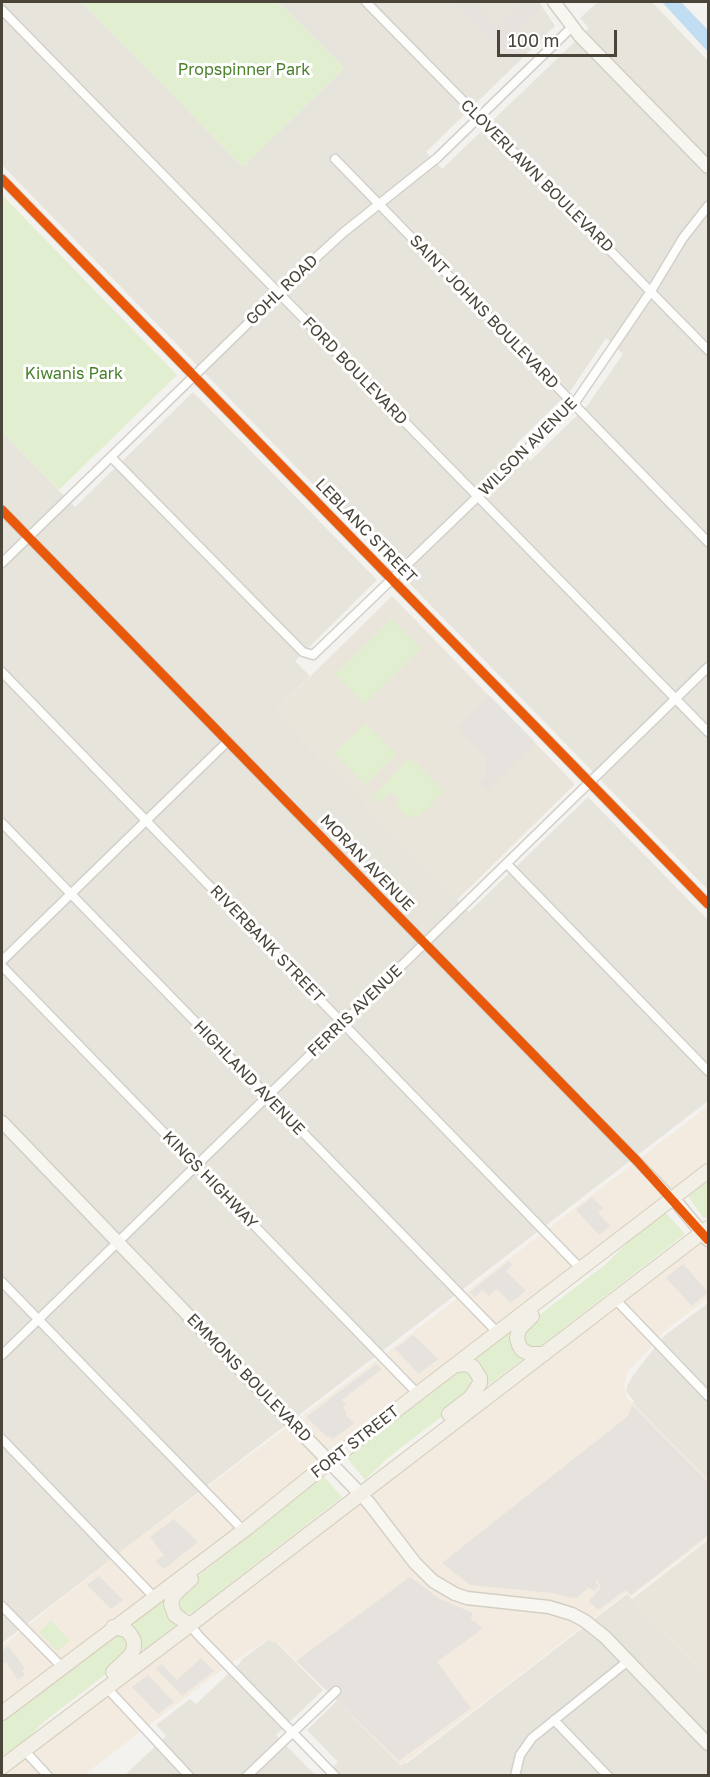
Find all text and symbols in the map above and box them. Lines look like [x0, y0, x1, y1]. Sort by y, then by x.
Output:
scale bar [500, 18, 620, 56]
text: 100 m [508, 29, 559, 51]
park label: Propspinner Park [178, 60, 310, 80]
street label: CLOVERLAWN BOULEVARD [457, 96, 617, 256]
street label: SAINT JOHNS BOULEVARD [405, 231, 563, 393]
street label: GOHL ROAD [242, 251, 322, 329]
street label: FORD BOULEVARD [299, 313, 411, 429]
park label: Kiwanis Park [25, 364, 123, 384]
street label: WILSON AVENUE [475, 394, 581, 500]
street label: LEBLANC STREET [311, 475, 421, 587]
street label: MORAN AVENUE [316, 811, 418, 915]
street label: RIVERBANK STREET [206, 881, 328, 1007]
street label: FERRIS AVENUE [304, 961, 406, 1061]
street label: HIGHLAND AVENUE [189, 1017, 309, 1139]
street label: KINGS HIGHWAY [159, 1127, 261, 1233]
street label: EMMONS BOULEVARD [183, 1310, 315, 1446]
street label: FORT STREET [307, 1402, 403, 1482]

